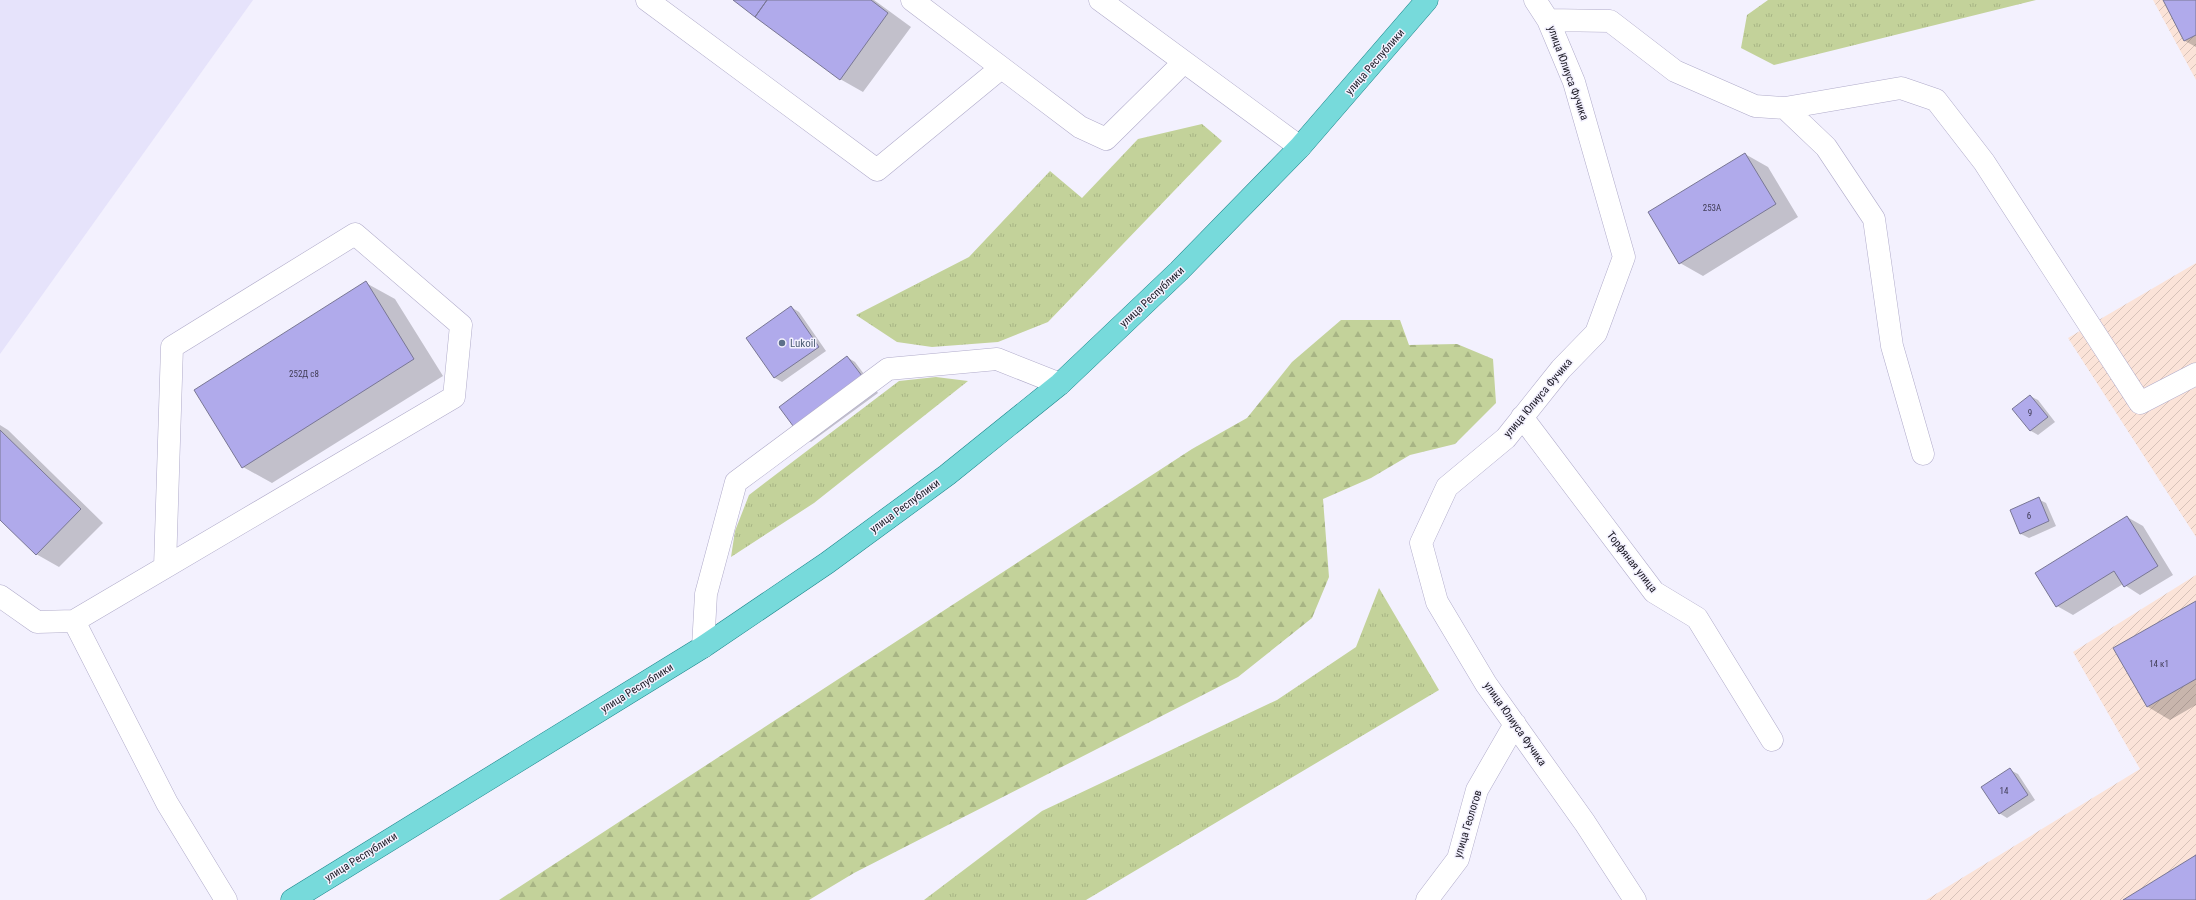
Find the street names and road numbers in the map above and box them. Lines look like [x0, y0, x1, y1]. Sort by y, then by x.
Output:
street label: улица Юлиуса Фучика [1545, 24, 1591, 122]
street label: улица Республики [1343, 26, 1407, 98]
street label: улица Республики [1117, 264, 1187, 330]
street label: улица Юлиуса Фучика [1501, 356, 1575, 440]
street label: улица Республики [868, 476, 942, 536]
street label: Торфяная улица [1604, 529, 1660, 595]
street label: улица Республики [598, 660, 676, 716]
street label: улица Юлиуса Фучика [1481, 680, 1549, 768]
street label: улица Геологов [1452, 789, 1484, 859]
street label: улица Республики [322, 829, 400, 885]

